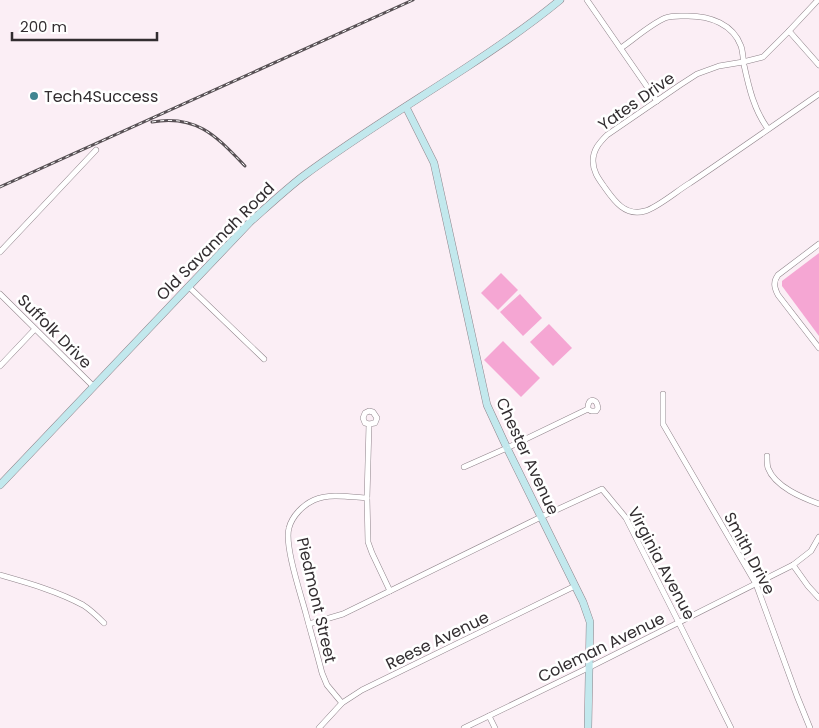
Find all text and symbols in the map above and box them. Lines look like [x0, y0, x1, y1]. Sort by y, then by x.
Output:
scale bar [12, 10, 158, 42]
text: 200 m [20, 16, 67, 37]
street label: Yates Drive [593, 67, 679, 136]
place label: Tech4Success [44, 85, 158, 108]
marker: Tech4Success [28, 90, 40, 102]
street label: Old Savannah Road [151, 177, 280, 306]
street label: Suffolk Drive [12, 289, 97, 374]
street label: Chester Avenue [490, 394, 565, 519]
street label: Virginia Avenue [622, 503, 701, 624]
street label: Smith Drive [718, 508, 781, 599]
street label: Piedmont Street [291, 535, 342, 665]
street label: Reese Avenue [382, 605, 493, 675]
street label: Coleman Avenue [534, 607, 668, 688]

